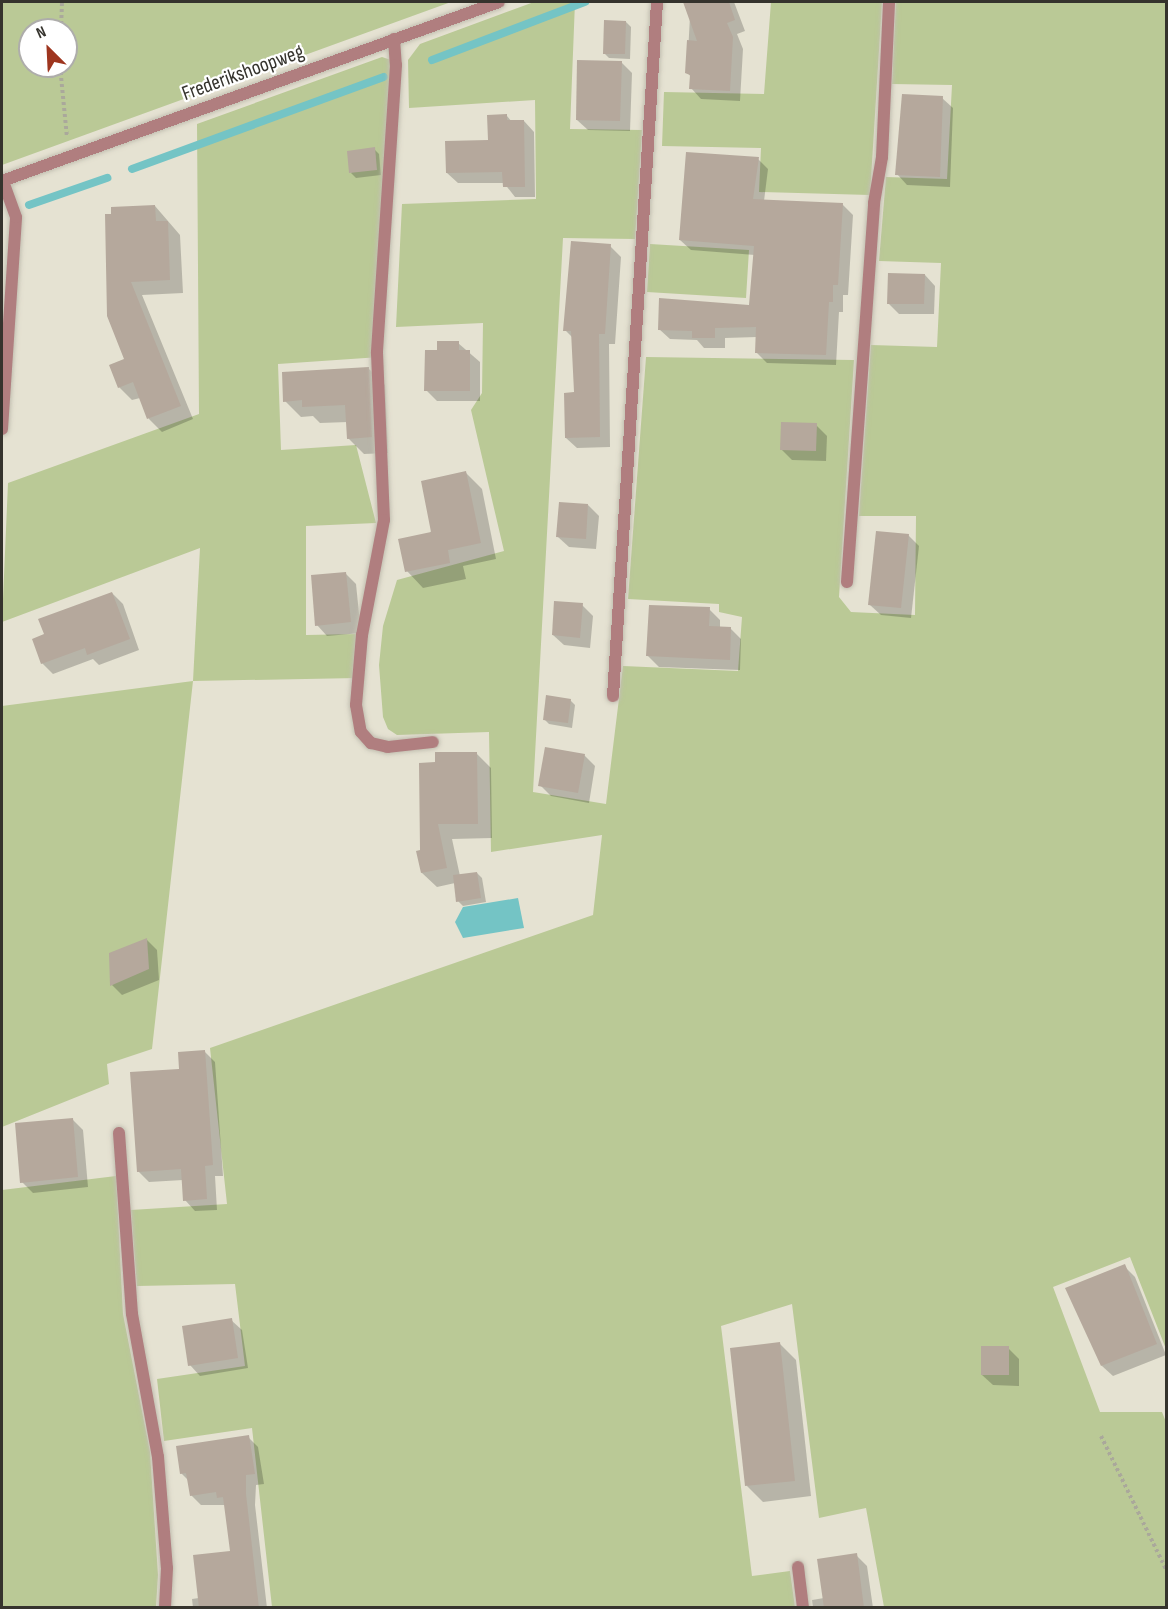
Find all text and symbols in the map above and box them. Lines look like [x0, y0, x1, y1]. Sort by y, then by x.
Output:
north arrow [18, 18, 78, 78]
text: N [34, 23, 49, 43]
street label: Frederikshoopweg [179, 39, 307, 107]

